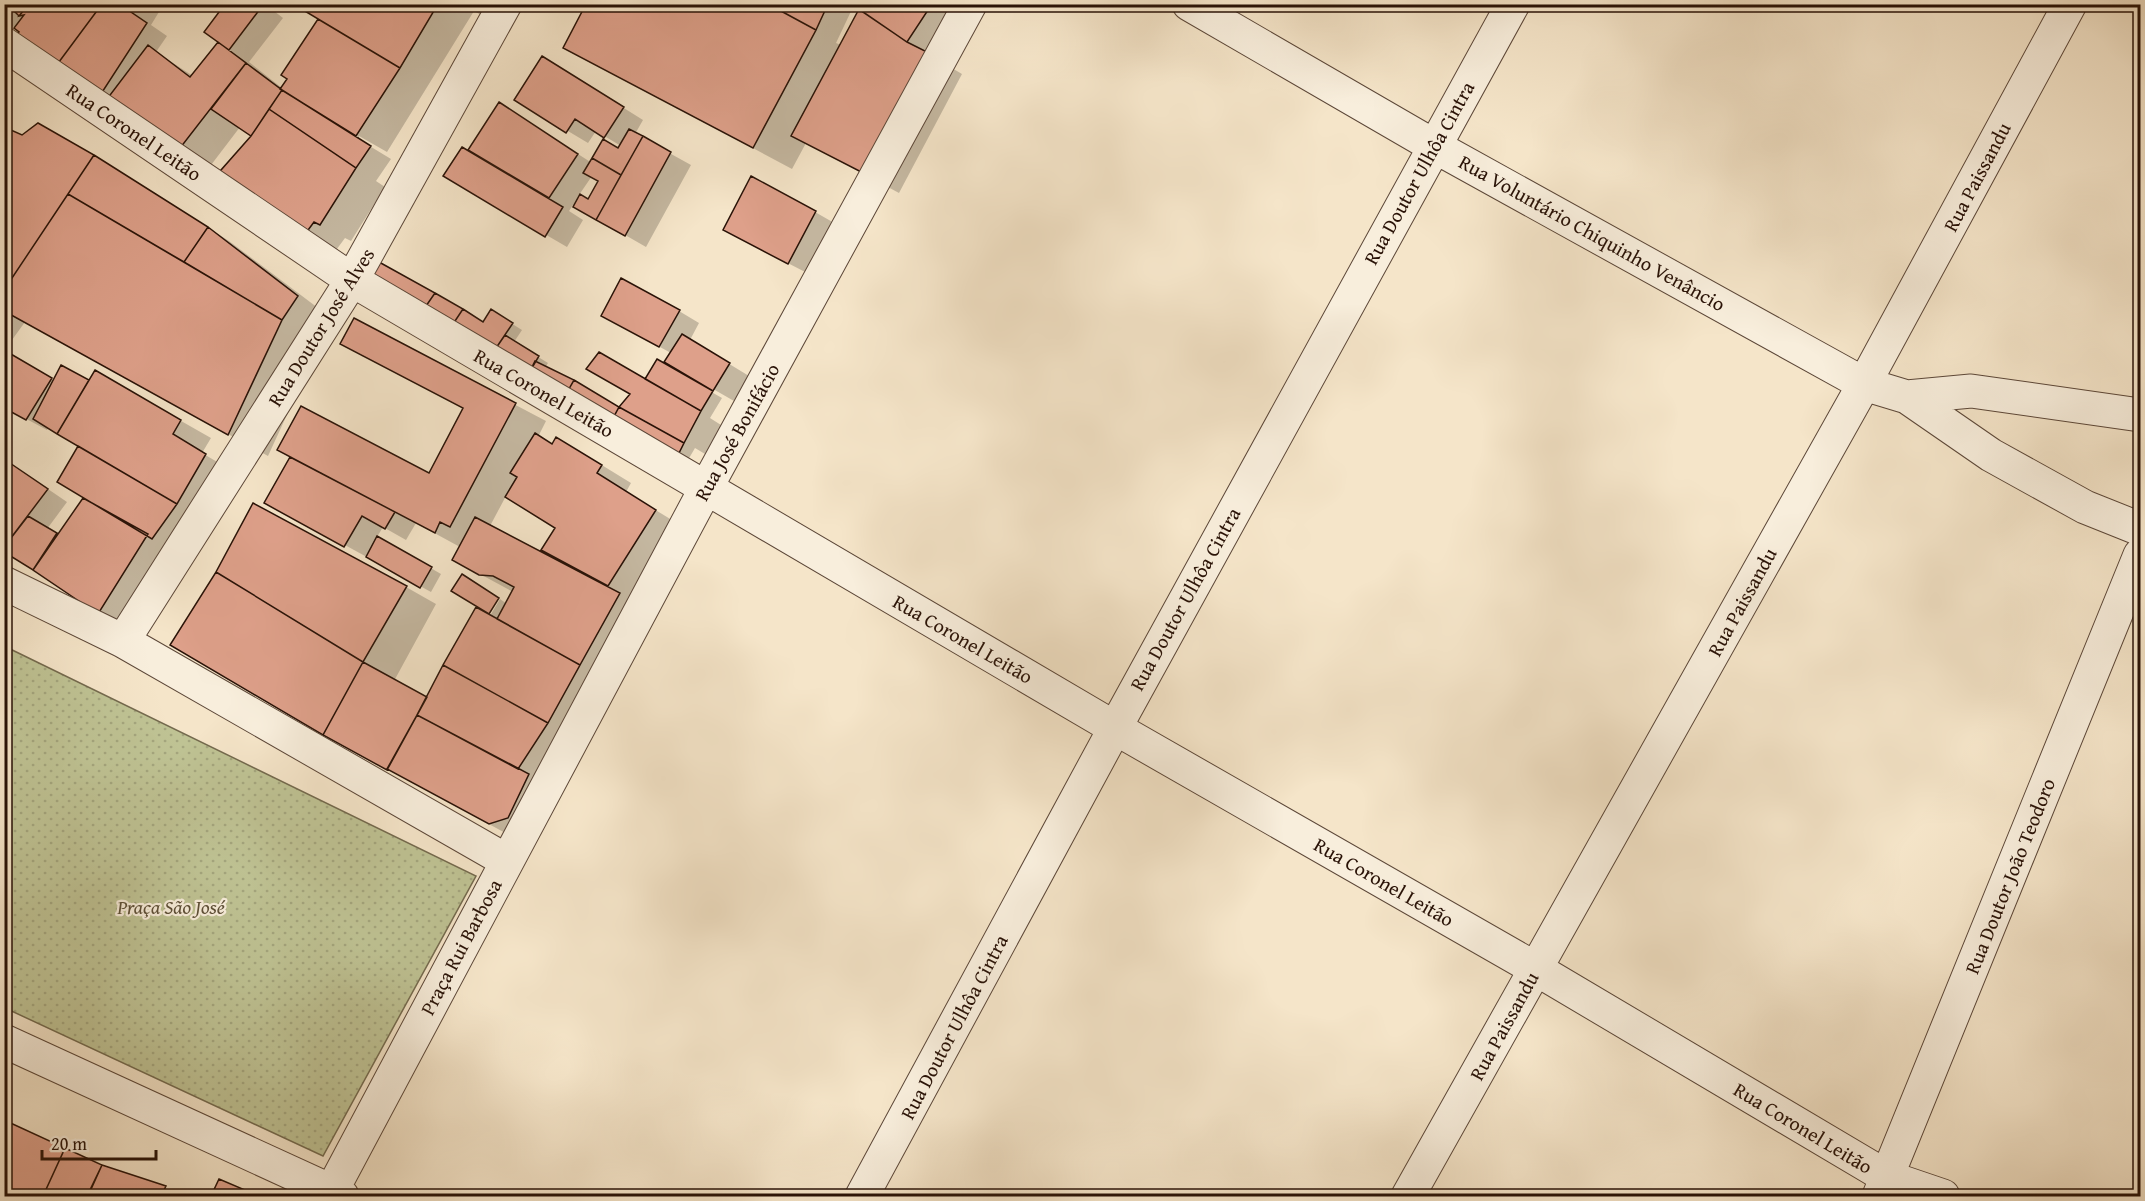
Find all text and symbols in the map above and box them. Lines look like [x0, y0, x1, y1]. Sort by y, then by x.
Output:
street label: Rua Doutor Ulhôa Cintra [1356, 75, 1481, 270]
street label: Rua Coronel Leitão [61, 76, 208, 188]
street label: Rua Paissandu [1936, 117, 2018, 237]
street label: Rua Voluntário Chiquinho Venâncio [1454, 147, 1731, 318]
street label: Rua Doutor José Alves [260, 242, 381, 412]
street label: Rua Coronel Leitão [469, 341, 620, 445]
street label: Rua José Bonifácio [687, 358, 786, 506]
street label: Rua Doutor Ulhôa Cintra [1122, 501, 1247, 696]
street label: Rua Paissandu [1700, 542, 1783, 661]
street label: Rua Coronel Leitão [888, 587, 1039, 691]
street label: Rua Doutor João Teodoro [1957, 774, 2062, 978]
street label: Rua Coronel Leitão [1309, 830, 1460, 934]
street label: Praça Rui Barbosa [412, 873, 509, 1020]
park label: Praça São José [116, 892, 226, 921]
street label: Rua Doutor Ulhôa Cintra [892, 929, 1015, 1124]
street label: Rua Paissandu [1462, 966, 1545, 1085]
street label: Rua Coronel Leitão [1728, 1075, 1878, 1181]
scale bar [42, 1123, 156, 1161]
text: 20 m [51, 1130, 87, 1157]

